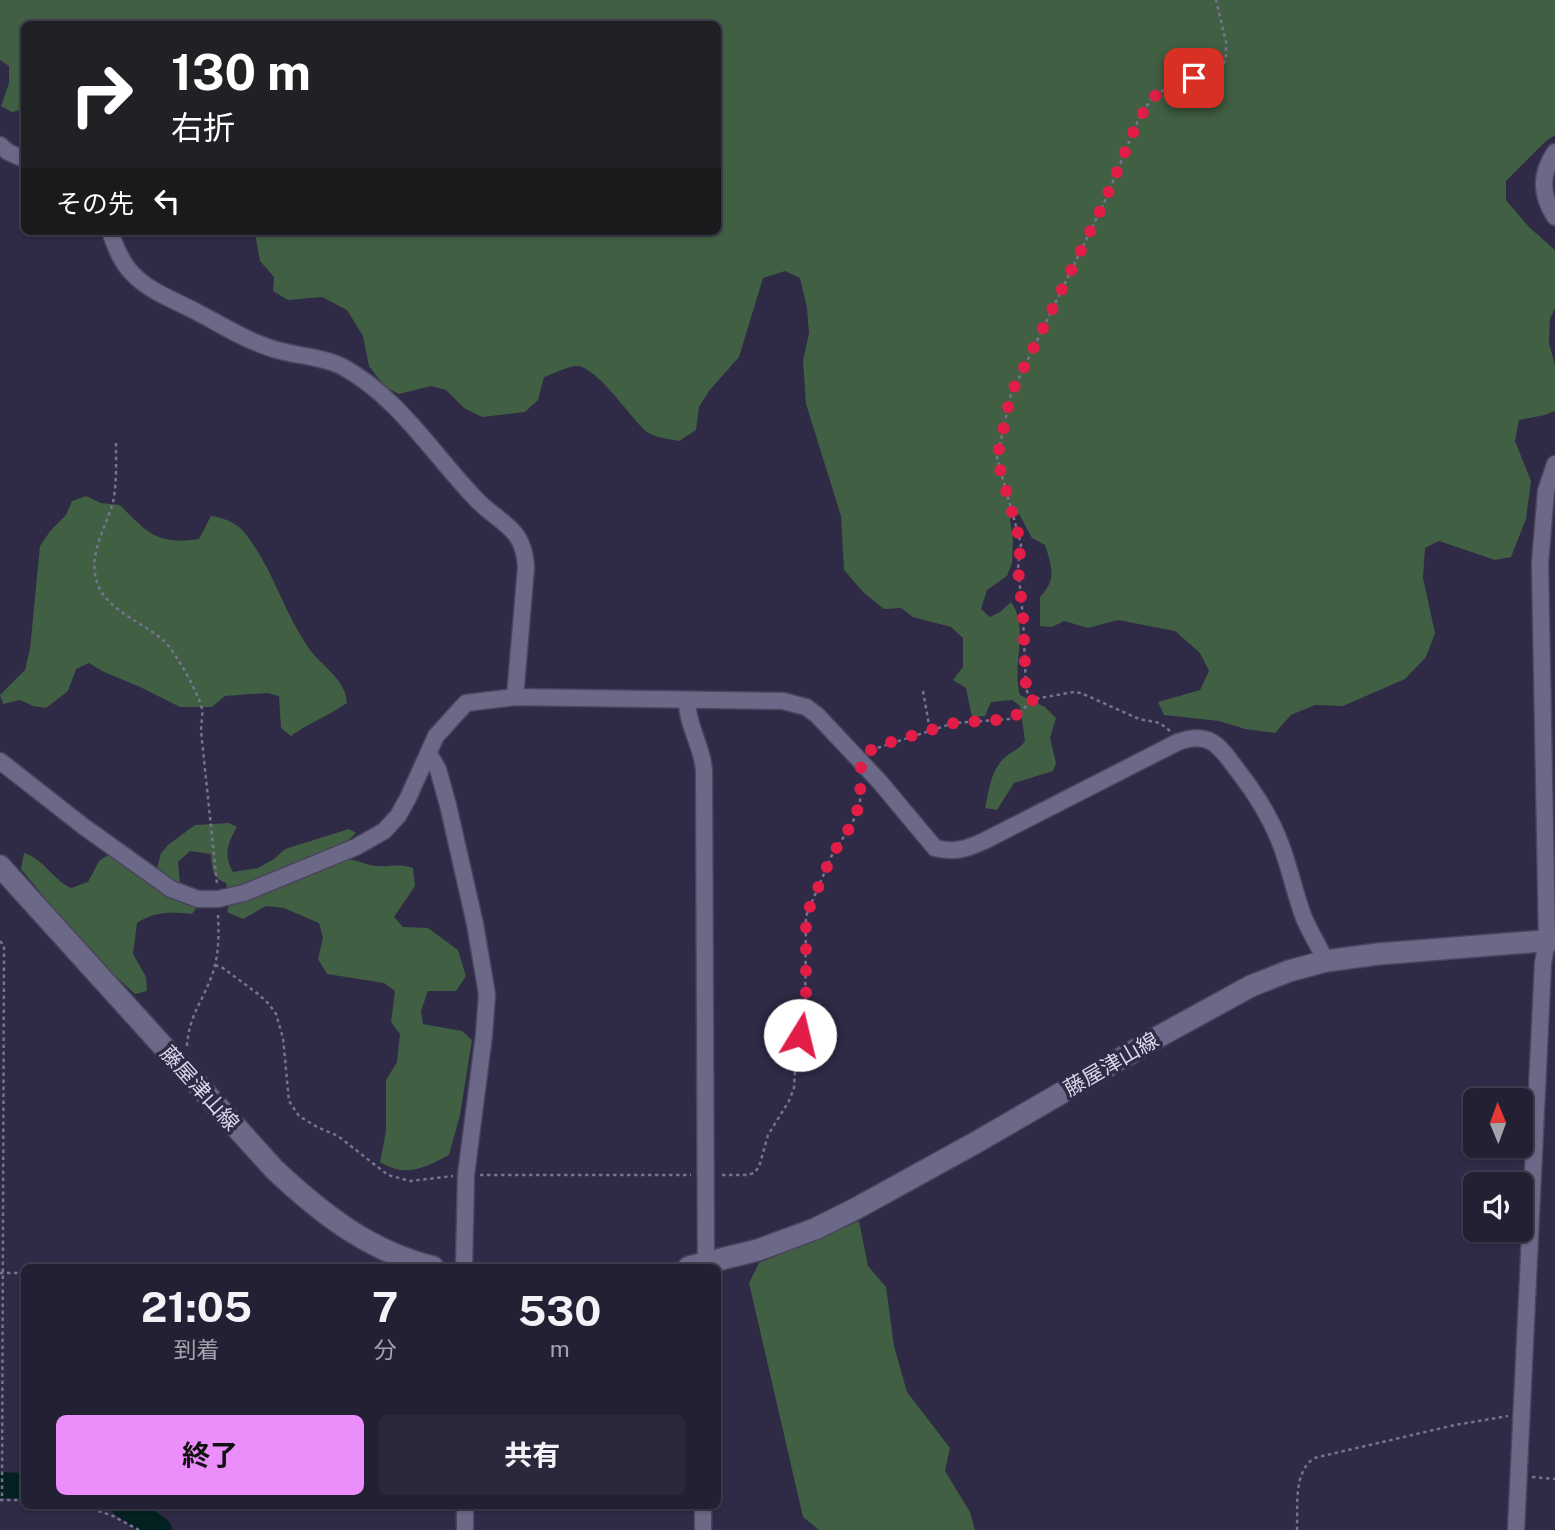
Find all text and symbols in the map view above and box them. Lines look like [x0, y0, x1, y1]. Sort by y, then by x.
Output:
text: 130 m [171, 43, 311, 101]
pin [1164, 48, 1224, 108]
icon: right [56, 49, 147, 140]
icon: arrive [1175, 59, 1213, 97]
text: 右折 [171, 109, 235, 146]
icon: left [148, 182, 186, 220]
text: その先 [56, 188, 134, 219]
position arrow [763, 998, 837, 1072]
street label: 藤屋津山線 [1059, 1027, 1163, 1101]
street label: 藤屋津山線 [156, 1041, 244, 1135]
north arrow [1463, 1088, 1533, 1158]
map controls [1463, 1088, 1533, 1242]
button: sound [1463, 1172, 1533, 1242]
text: 21:05 [141, 1282, 252, 1331]
text: 7 [372, 1282, 398, 1331]
text: 530 [518, 1286, 601, 1335]
text: m [550, 1335, 570, 1362]
text: 到着 [173, 1336, 219, 1363]
text: 分 [374, 1336, 397, 1363]
button: 終了 [56, 1415, 364, 1495]
button: 共有 [378, 1415, 686, 1495]

